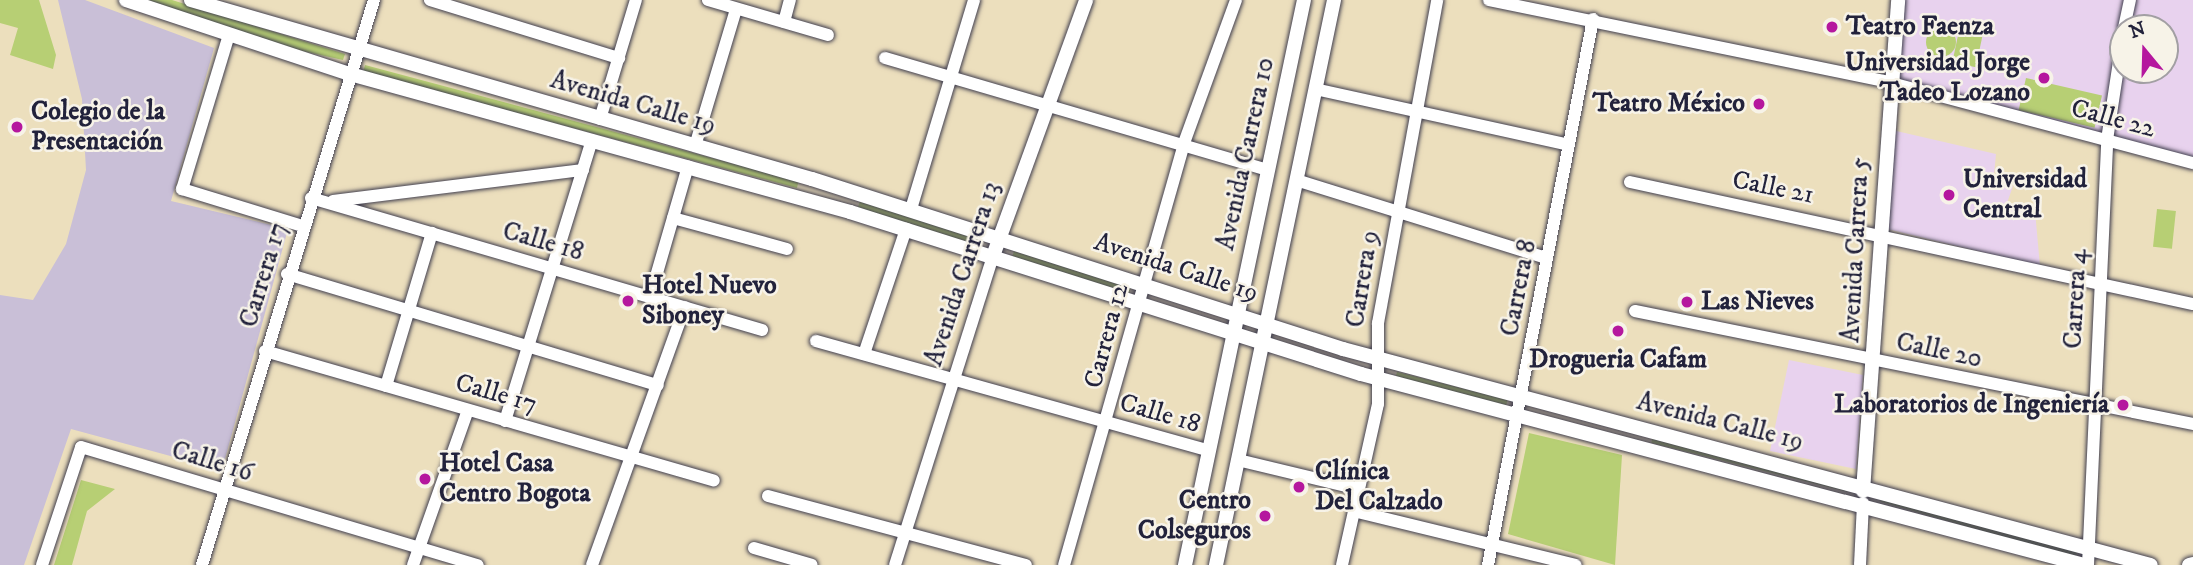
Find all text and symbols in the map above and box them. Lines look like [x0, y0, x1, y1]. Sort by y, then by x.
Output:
place label: Teatro Faenza [1846, 11, 1994, 43]
north arrow [2109, 14, 2179, 84]
text: N [2127, 17, 2149, 44]
marker: Teatro Faenza [1824, 19, 1840, 35]
place label: Universidad Jorge Tadeo Lozano [1845, 47, 2030, 108]
street label: Avenida Carrera 10 [1210, 55, 1282, 253]
street label: Avenida Calle 19 [547, 64, 719, 142]
marker: Universidad Jorge Tadeo Lozano [2036, 70, 2052, 86]
place label: Teatro México [1592, 88, 1745, 120]
street label: Calle 22 [2068, 93, 2158, 145]
place label: Colegio de la Presentación [31, 96, 165, 158]
marker: Teatro México [1751, 96, 1767, 112]
marker: Colegio de la Presentación [9, 119, 25, 135]
street label: Avenida Carrera 5 [1836, 156, 1876, 344]
place label: Universidad Central [1963, 164, 2087, 226]
street label: Calle 21 [1730, 165, 1816, 211]
street label: Avenida Carrera 13 [918, 178, 1008, 370]
marker: Universidad Central [1941, 187, 1957, 203]
street label: Calle 18 [499, 216, 587, 268]
street label: Carrera 17 [233, 219, 295, 331]
street label: Avenida Calle 19 [1090, 227, 1262, 309]
street label: Carrera 9 [1340, 228, 1386, 330]
street label: Carrera 8 [1494, 237, 1544, 339]
street label: Carrera 4 [2058, 248, 2094, 350]
place label: Hotel Nuevo Siboney [642, 270, 777, 332]
street label: Carrera 12 [1078, 280, 1136, 392]
place label: Las Nieves [1701, 286, 1814, 318]
marker: Hotel Nuevo Siboney [620, 293, 636, 309]
marker: Las Nieves [1679, 294, 1695, 310]
marker: Drogueria Cafam [1608, 321, 1628, 341]
street label: Calle 20 [1893, 327, 1985, 375]
place label: Drogueria Cafam [1529, 344, 1707, 376]
street label: Calle 17 [452, 368, 540, 420]
street label: Avenida Calle 19 [1633, 386, 1807, 458]
street label: Calle 18 [1116, 388, 1204, 440]
place label: Laboratorios de Ingeniería [1834, 389, 2109, 421]
marker: Laboratorios de Ingeniería [2115, 397, 2131, 413]
street label: Calle 16 [168, 435, 256, 489]
place label: Hotel Casa Centro Bogota [439, 448, 590, 510]
place label: Clínica Del Calzado [1315, 456, 1443, 518]
marker: Hotel Casa Centro Bogota [417, 471, 433, 487]
marker: Clínica Del Calzado [1289, 477, 1309, 497]
place label: Centro Colseguros [1138, 485, 1251, 546]
marker: Centro Colseguros [1257, 508, 1273, 524]

